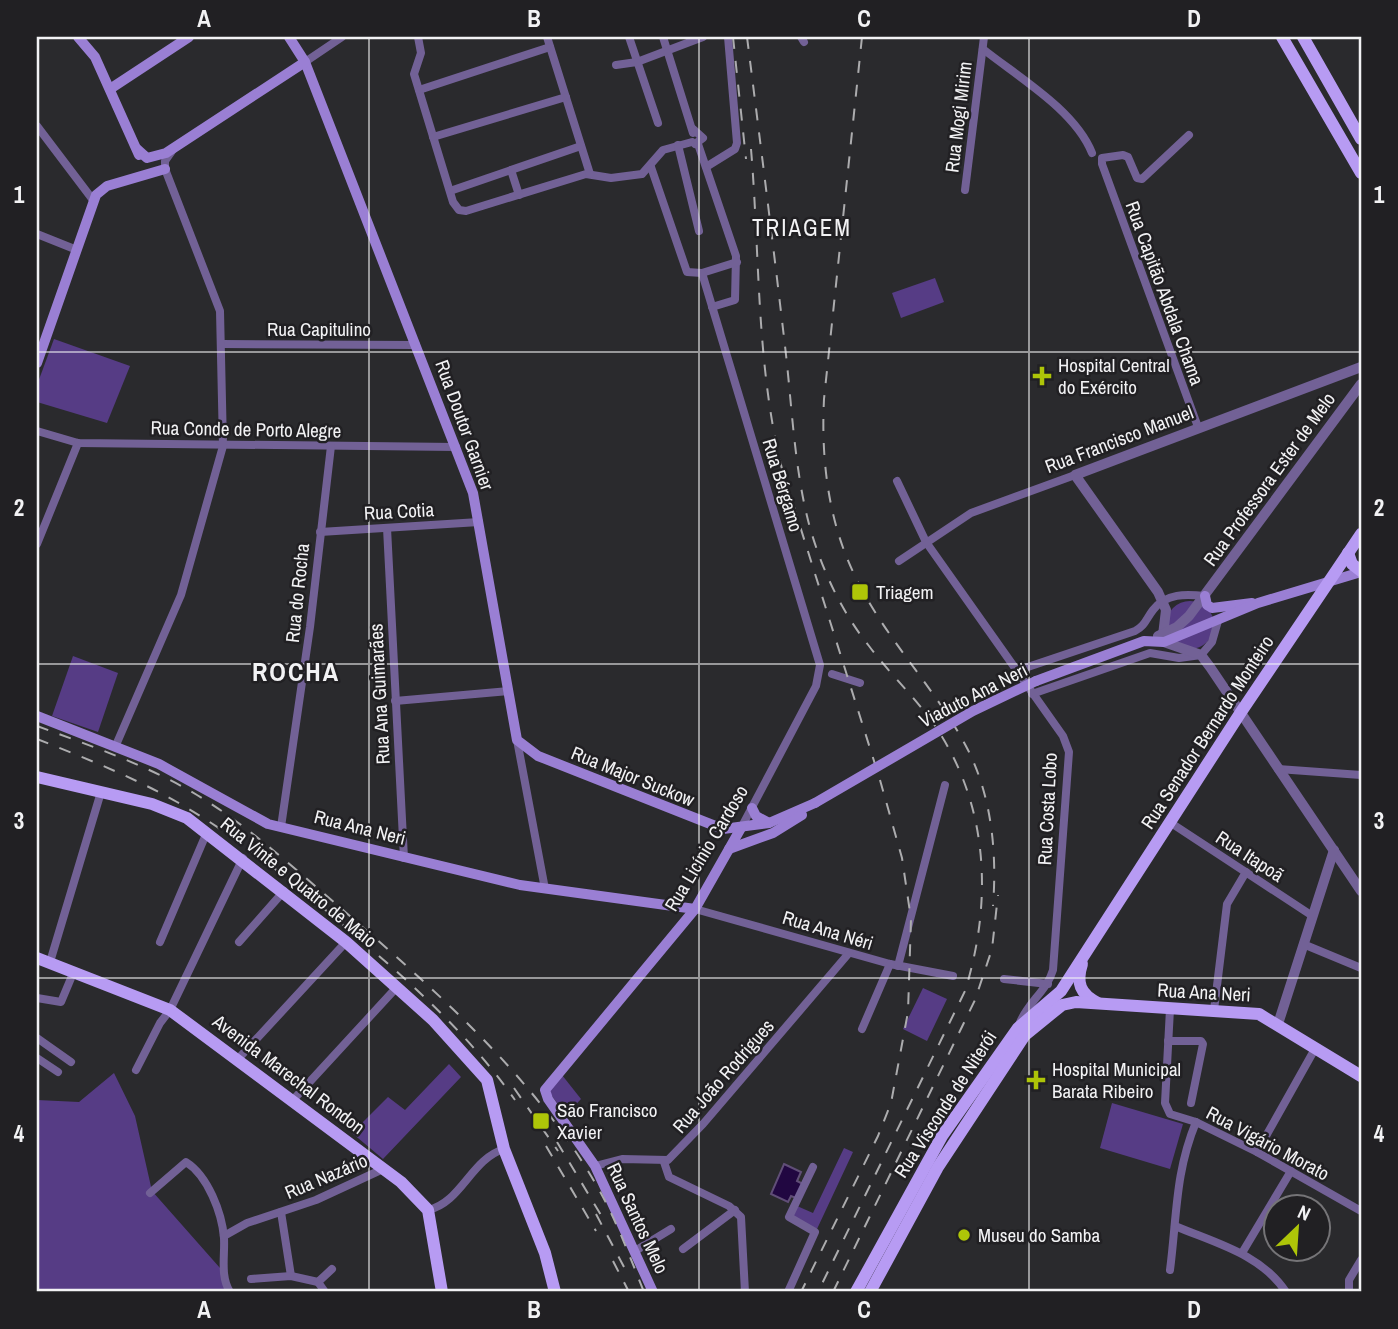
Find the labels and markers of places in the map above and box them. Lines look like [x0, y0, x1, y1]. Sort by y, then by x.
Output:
place label: Hospital Central do Exército [1058, 352, 1170, 400]
marker: Hospital Central do Exército [1032, 366, 1052, 386]
place label: Triagem [876, 579, 933, 605]
marker: Triagem [850, 582, 870, 602]
place label: Hospital Municipal Barata Ribeiro [1052, 1056, 1181, 1104]
marker: Hospital Municipal Barata Ribeiro [1026, 1070, 1046, 1090]
place label: São Francisco Xavier [557, 1097, 657, 1145]
marker: São Francisco Xavier [531, 1111, 551, 1131]
place label: Museu do Samba [978, 1222, 1100, 1248]
marker: Museu do Samba [956, 1227, 972, 1243]

